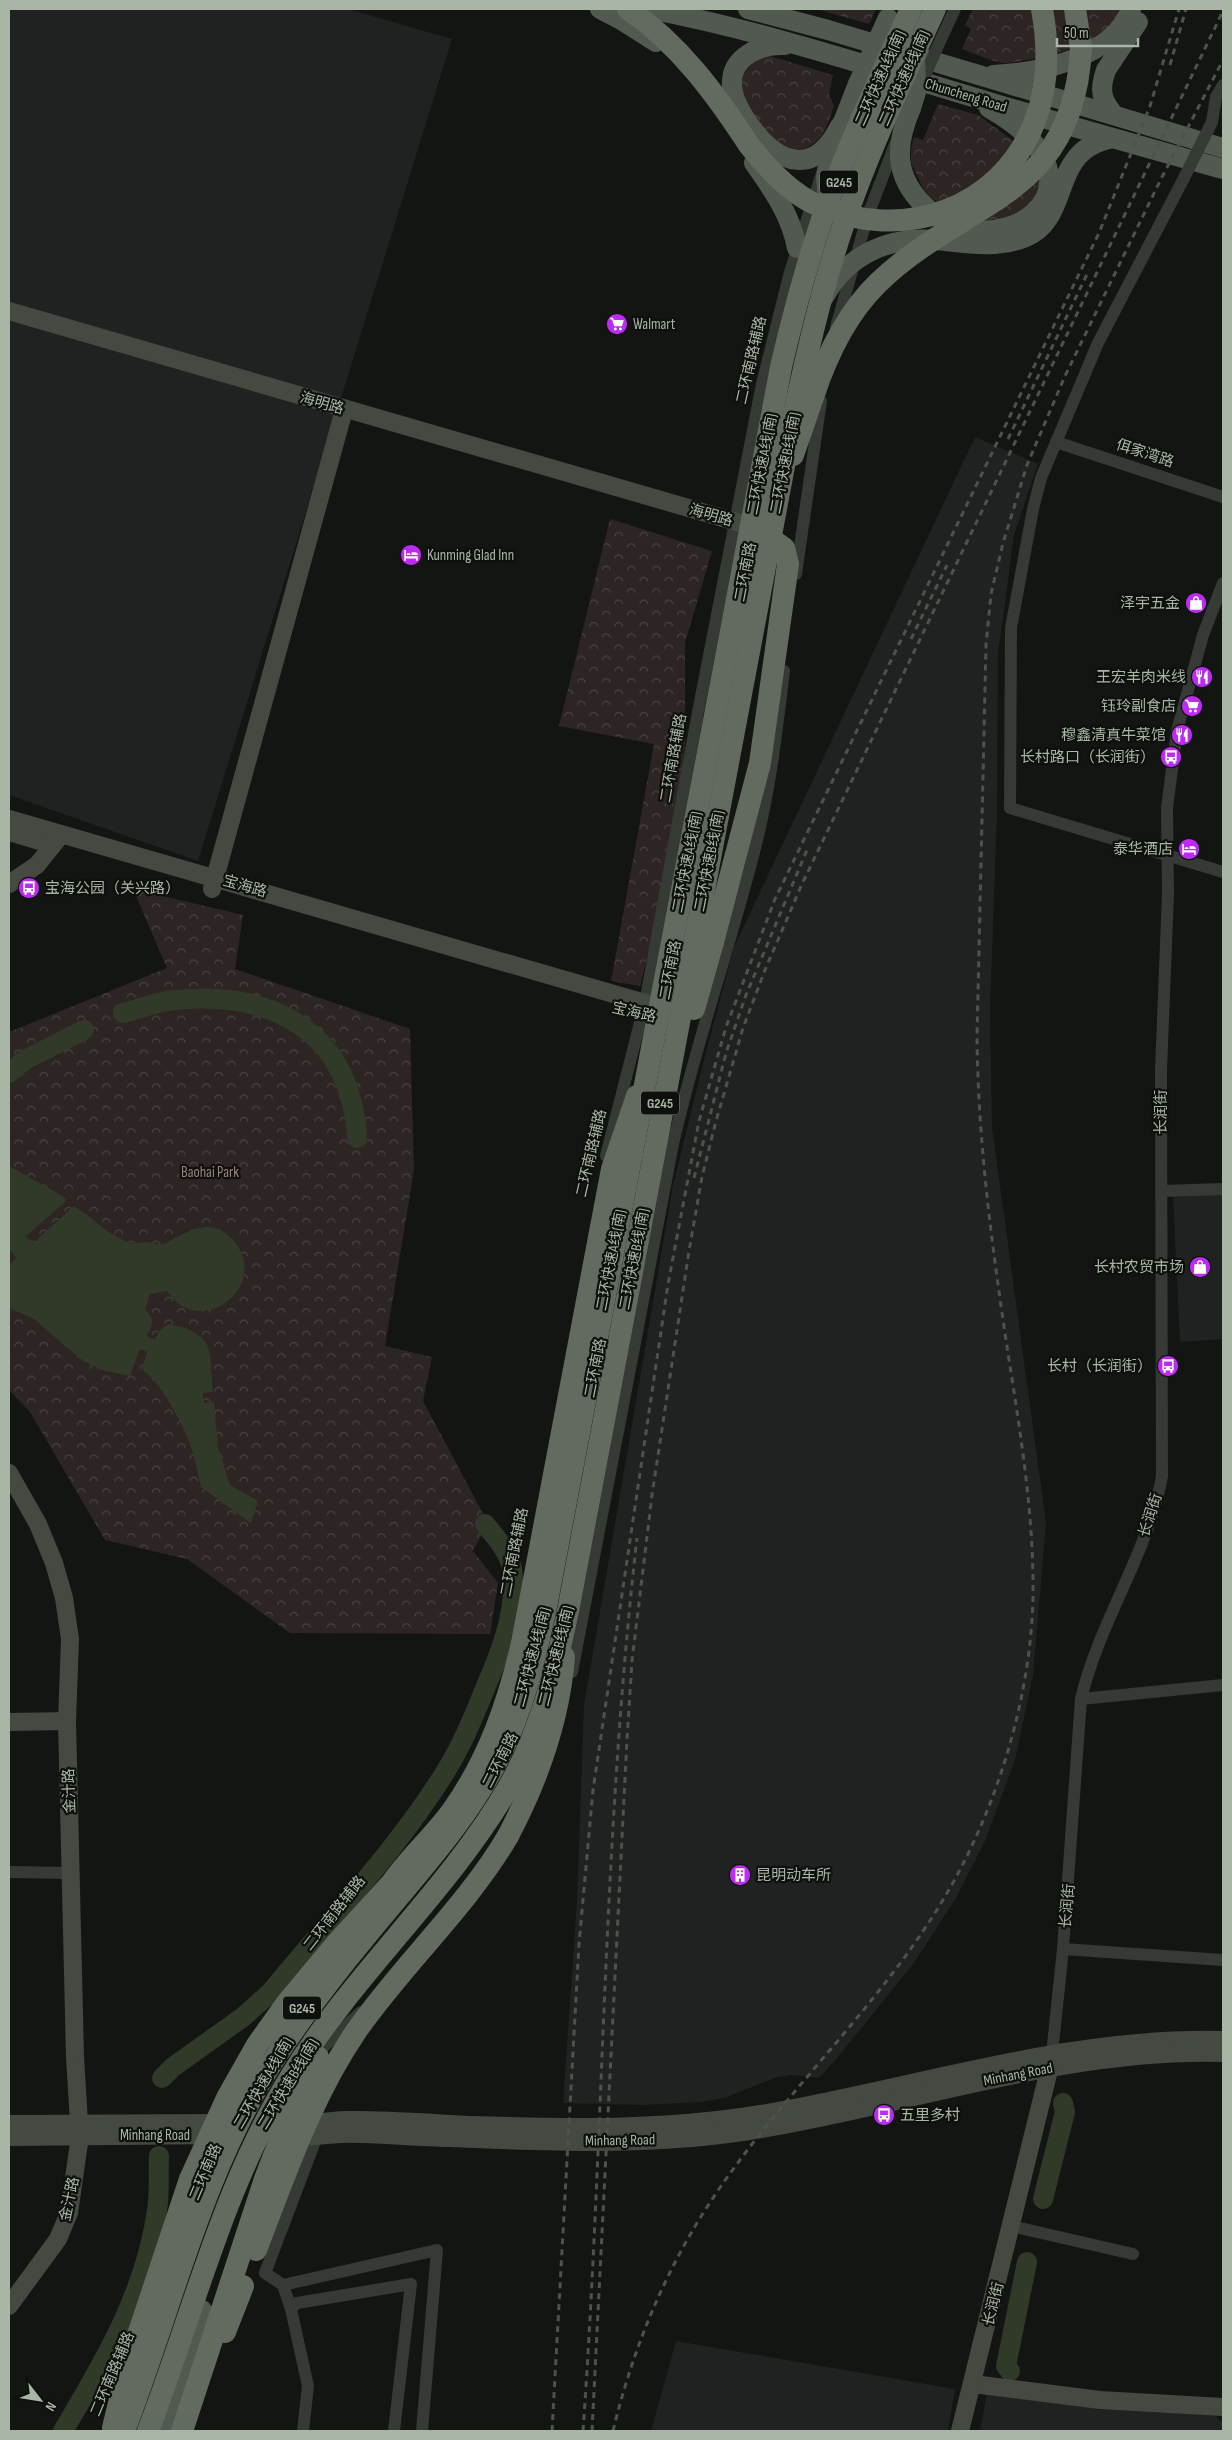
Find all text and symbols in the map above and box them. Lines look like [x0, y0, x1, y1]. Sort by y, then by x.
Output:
scale bar [1057, 15, 1138, 47]
text: 50 m [1064, 24, 1089, 43]
street label: 二环快速A线(南) [851, 27, 910, 129]
street label: 二环快速B线(南) [875, 27, 934, 129]
street label: Chuncheng Road [923, 74, 1009, 117]
road number: G245 [820, 170, 858, 193]
supermarket icon: Walmart [605, 312, 629, 336]
street label: 二环南路辅路 [732, 314, 771, 406]
place label: Walmart [633, 315, 676, 334]
street label: 海明路 [298, 388, 346, 419]
street label: 二环快速B线(南) [766, 411, 805, 516]
street label: 二环快速A线(南) [743, 412, 782, 516]
street label: 佴家湾路 [1113, 435, 1176, 472]
street label: 海明路 [687, 500, 735, 531]
street label: 二环南路 [730, 541, 761, 603]
hotel icon: Kunming Glad Inn [399, 543, 423, 567]
place label: Kunming Glad Inn [427, 546, 514, 565]
shop icon: 泽宇五金 [1184, 591, 1208, 615]
place label: 泽宇五金 [1120, 594, 1180, 613]
restaurant icon: 王宏羊肉米线 [1190, 665, 1214, 689]
place label: 王宏羊肉米线 [1096, 668, 1186, 687]
supermarket icon: 钰玲副食店 [1180, 694, 1204, 718]
place label: 钰玲副食店 [1101, 697, 1176, 716]
street label: 二环南路辅路 [656, 712, 691, 804]
restaurant icon: 穆鑫清真牛菜馆 [1170, 723, 1194, 747]
place label: 穆鑫清真牛菜馆 [1061, 726, 1166, 745]
bus stop icon: 长村路口（长润街） [1159, 745, 1183, 769]
place label: 长村路口（长润街） [1020, 748, 1155, 767]
street label: 二环快速B线(南) [690, 809, 729, 914]
street label: 二环快速A线(南) [668, 810, 707, 914]
hotel icon: 泰华酒店 [1177, 837, 1201, 861]
place label: 泰华酒店 [1113, 840, 1173, 859]
street label: 宝海路 [221, 871, 269, 902]
bus stop icon: 宝海公园（关兴路） [17, 876, 41, 900]
place label: 宝海公园（关兴路） [45, 879, 180, 898]
street label: 二环南路 [655, 939, 686, 1001]
street label: 宝海路 [610, 998, 658, 1027]
street label: 长润街 [1152, 1089, 1171, 1135]
road number: G245 [641, 1092, 679, 1114]
street label: 二环南路辅路 [572, 1107, 611, 1199]
park label: Baohai Park [181, 1163, 239, 1182]
street label: 二环快速B线(南) [615, 1207, 654, 1312]
street label: 二环快速A线(南) [592, 1208, 631, 1312]
shop icon: 长村农贸市场 [1188, 1255, 1212, 1279]
place label: 长村农贸市场 [1094, 1258, 1184, 1277]
street label: 二环南路 [580, 1337, 611, 1399]
bus stop icon: 长村（长润街） [1156, 1354, 1180, 1378]
place label: 长村（长润街） [1047, 1357, 1152, 1376]
street label: 长润街 [1134, 1491, 1166, 1539]
street label: 二环南路辅路 [497, 1506, 532, 1598]
street label: 二环快速B线(南) [535, 1604, 578, 1708]
street label: 二环快速A线(南) [510, 1605, 555, 1709]
street label: 二环南路 [478, 1729, 523, 1791]
street label: 金汁路 [59, 1768, 80, 1814]
building icon: 昆明动车所 [728, 1863, 752, 1887]
place label: 昆明动车所 [756, 1866, 831, 1885]
street label: 二环南路辅路 [299, 1872, 370, 1955]
street label: 长润街 [1056, 1883, 1079, 1929]
road number: G245 [283, 1996, 321, 2020]
street label: 二环快速A线(南) [229, 2034, 297, 2133]
street label: 二环快速B线(南) [254, 2035, 323, 2133]
street label: Minhang Road [982, 2058, 1054, 2091]
bus stop icon: 五里多村 [872, 2103, 896, 2127]
place label: 五里多村 [900, 2106, 960, 2125]
street label: Minhang Road [120, 2126, 190, 2145]
street label: Minhang Road [585, 2130, 655, 2151]
street label: 二环南路 [185, 2141, 226, 2204]
street label: 金汁路 [56, 2175, 83, 2223]
street label: 长润街 [979, 2280, 1008, 2328]
street label: 二环南路辅路 [86, 2329, 139, 2419]
north arrow [15, 2375, 65, 2425]
text: N [42, 2399, 60, 2414]

